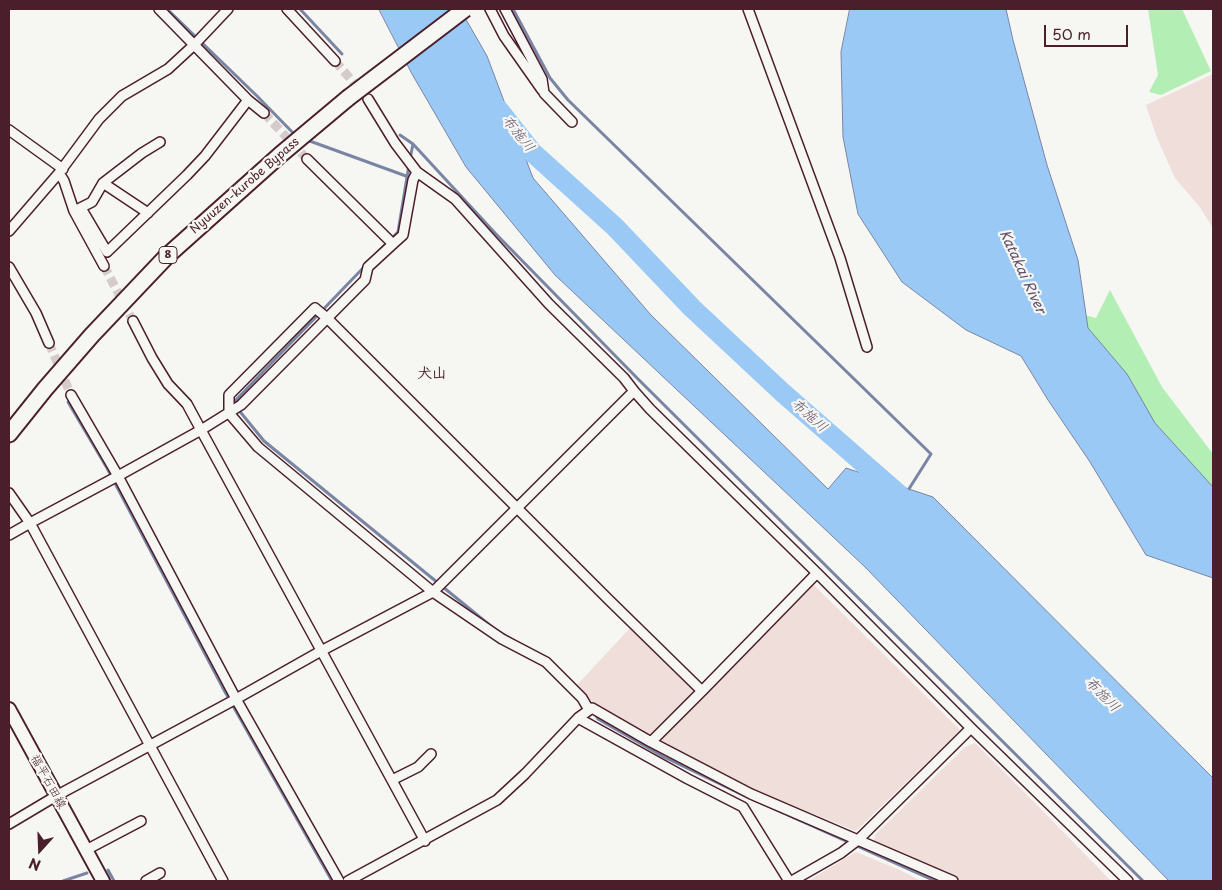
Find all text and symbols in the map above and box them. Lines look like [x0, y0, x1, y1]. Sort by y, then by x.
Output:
scale bar [1047, 15, 1131, 47]
text: 50 m [1052, 22, 1091, 45]
water label: 布施川 [498, 112, 538, 156]
street label: Nyuuzen-kurobe Bypass [188, 135, 302, 237]
water label: Katakai River [995, 227, 1049, 317]
road number: 8 [159, 246, 177, 264]
district label: 犬山 [417, 365, 447, 383]
water label: 布施川 [788, 396, 830, 436]
water label: 布施川 [1081, 674, 1123, 716]
street label: 福平石田線 [27, 752, 69, 812]
north arrow [15, 825, 65, 875]
text: N [26, 853, 44, 876]

